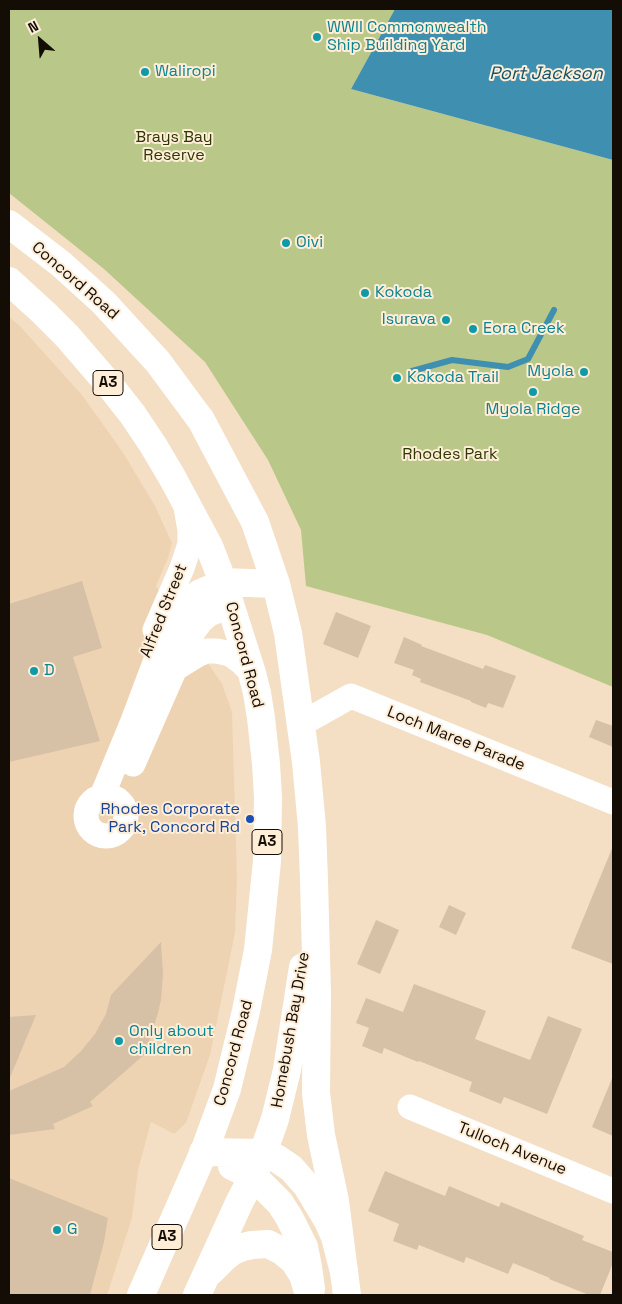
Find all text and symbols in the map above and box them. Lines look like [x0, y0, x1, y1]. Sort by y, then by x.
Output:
north arrow [15, 15, 65, 65]
text: N [25, 16, 41, 37]
place label: WWII Commonwealth Ship Building Yard [327, 18, 487, 56]
marker: WWII Commonwealth Ship Building Yard [311, 31, 323, 43]
place label: Waliropi [155, 62, 216, 82]
water label: Port Jackson [489, 63, 603, 85]
marker: Waliropi [139, 66, 151, 78]
park label: Brays Bay Reserve [135, 128, 213, 166]
place label: Oivi [296, 233, 323, 253]
marker: Oivi [280, 237, 292, 249]
street label: Concord Road [28, 238, 122, 324]
place label: Kokoda [375, 283, 432, 303]
marker: Kokoda [359, 287, 371, 299]
place label: Isurava [382, 310, 436, 330]
marker: Isurava [440, 314, 452, 326]
place label: Eora Creek [483, 319, 565, 339]
marker: Eora Creek [467, 323, 479, 335]
place label: Myola [527, 362, 574, 382]
marker: Myola [578, 366, 590, 378]
place label: Kokoda Trail [407, 368, 499, 388]
road number: A3 [93, 370, 123, 396]
marker: Kokoda Trail [391, 372, 403, 384]
marker: Myola Ridge [527, 386, 539, 398]
place label: Myola Ridge [486, 400, 580, 420]
park label: Rhodes Park [402, 445, 498, 465]
street label: Alfred Street [136, 561, 192, 661]
street label: Concord Road [221, 600, 267, 710]
place label: D [44, 661, 55, 681]
marker: D [28, 665, 40, 677]
street label: Loch Maree Parade [384, 703, 528, 775]
place label: Rhodes Corporate Park, Concord Rd [101, 800, 240, 838]
marker: Rhodes Corporate Park, Concord Rd [244, 813, 256, 825]
road number: A3 [252, 830, 282, 854]
street label: Homebush Bay Drive [268, 951, 314, 1109]
street label: Concord Road [211, 998, 257, 1108]
place label: Only about children [129, 1022, 214, 1060]
marker: Only about children [113, 1035, 125, 1047]
street label: Tulloch Avenue [455, 1118, 569, 1180]
place label: G [67, 1220, 78, 1240]
marker: G [51, 1224, 63, 1236]
road number: A3 [152, 1224, 182, 1250]

